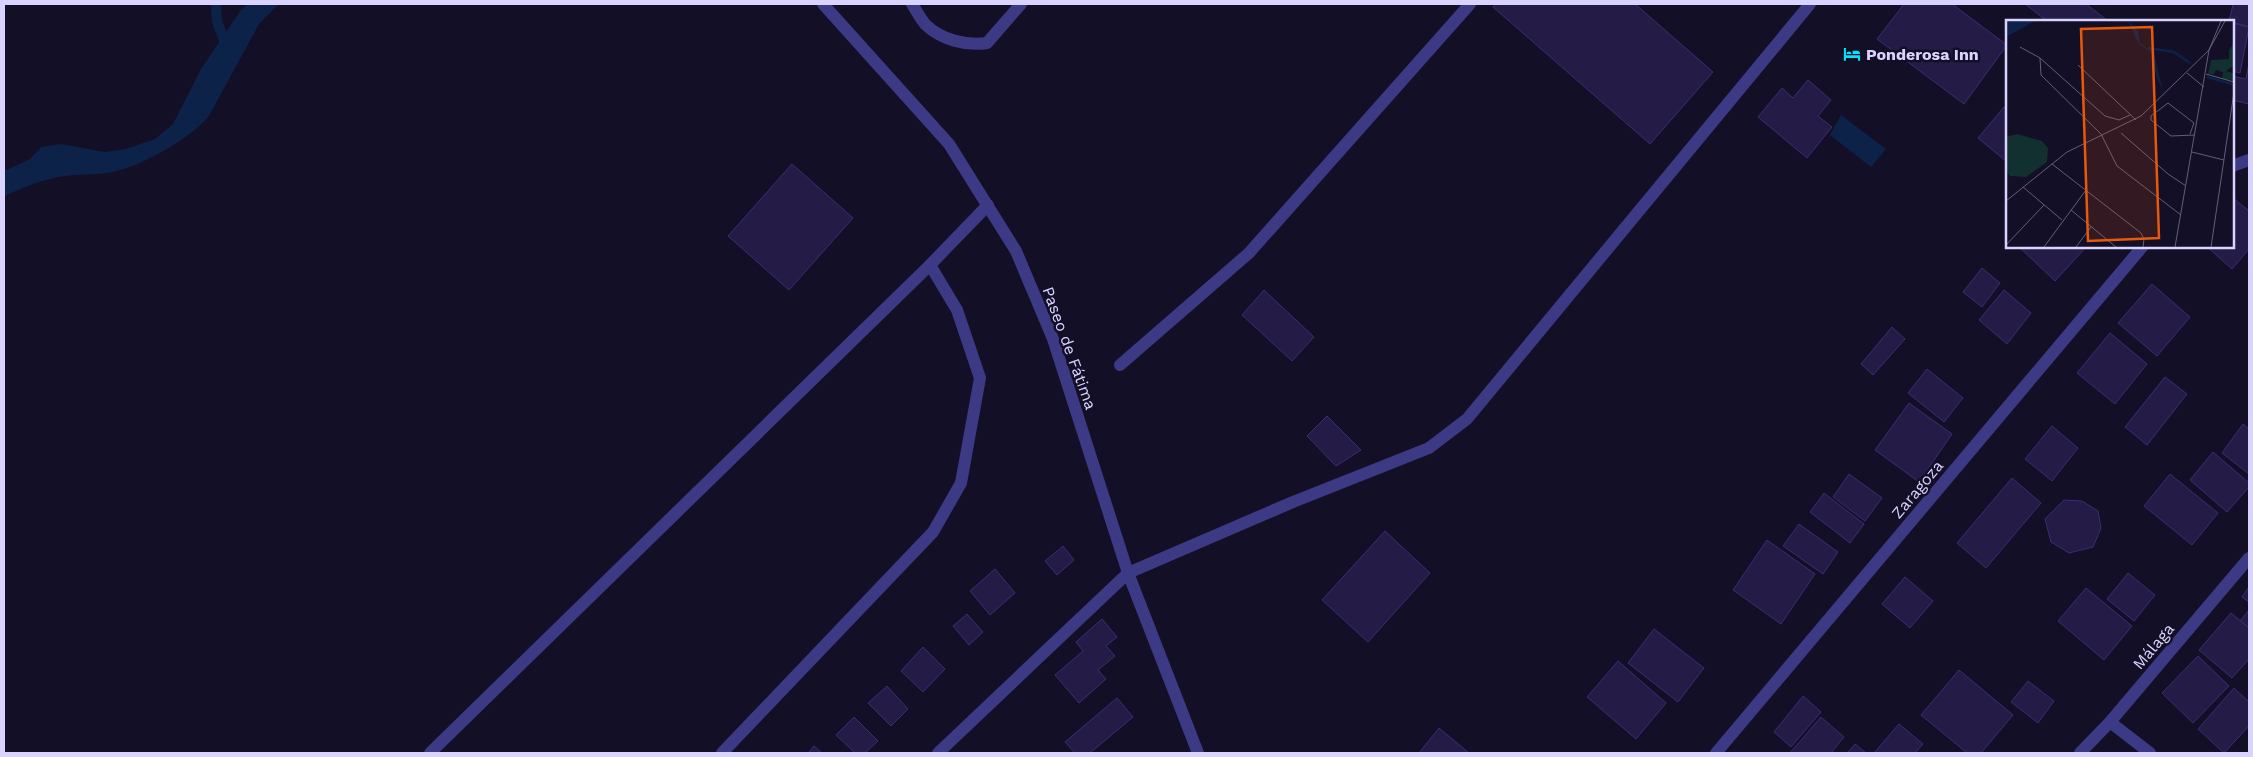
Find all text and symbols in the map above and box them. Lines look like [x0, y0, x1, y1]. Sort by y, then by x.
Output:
inset map [2006, 20, 2233, 248]
hotel icon: Ponderosa Inn [1842, 44, 1862, 64]
place label: Ponderosa Inn [1866, 45, 1979, 64]
street label: Paseo de Fátima [1039, 284, 1101, 412]
street label: Zaragoza [1888, 456, 1947, 522]
street label: Málaga [2129, 619, 2178, 673]

